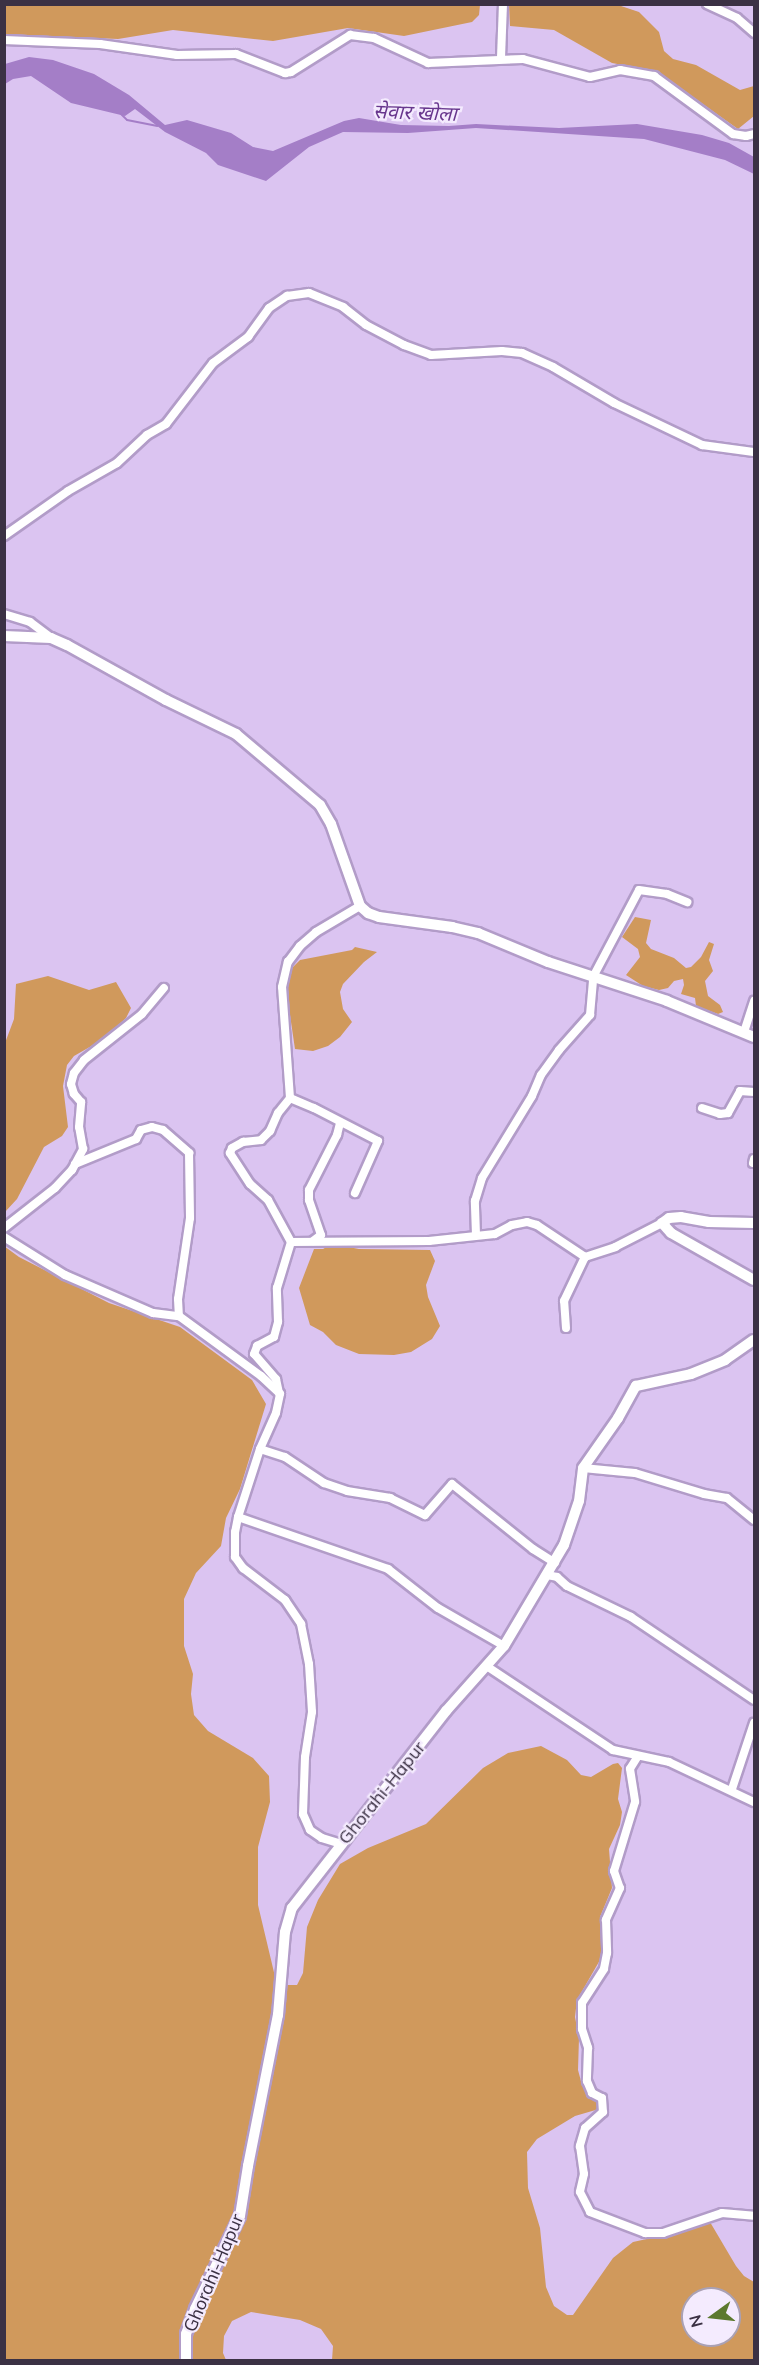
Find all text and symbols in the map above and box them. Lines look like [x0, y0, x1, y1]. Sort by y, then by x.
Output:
water label: सेवार खोला [373, 99, 457, 125]
street label: Ghorahi-Hapur [334, 1737, 430, 1849]
street label: Ghorahi-Hapur [179, 2211, 249, 2335]
north arrow [681, 2287, 741, 2347]
text: N [684, 2313, 707, 2330]

